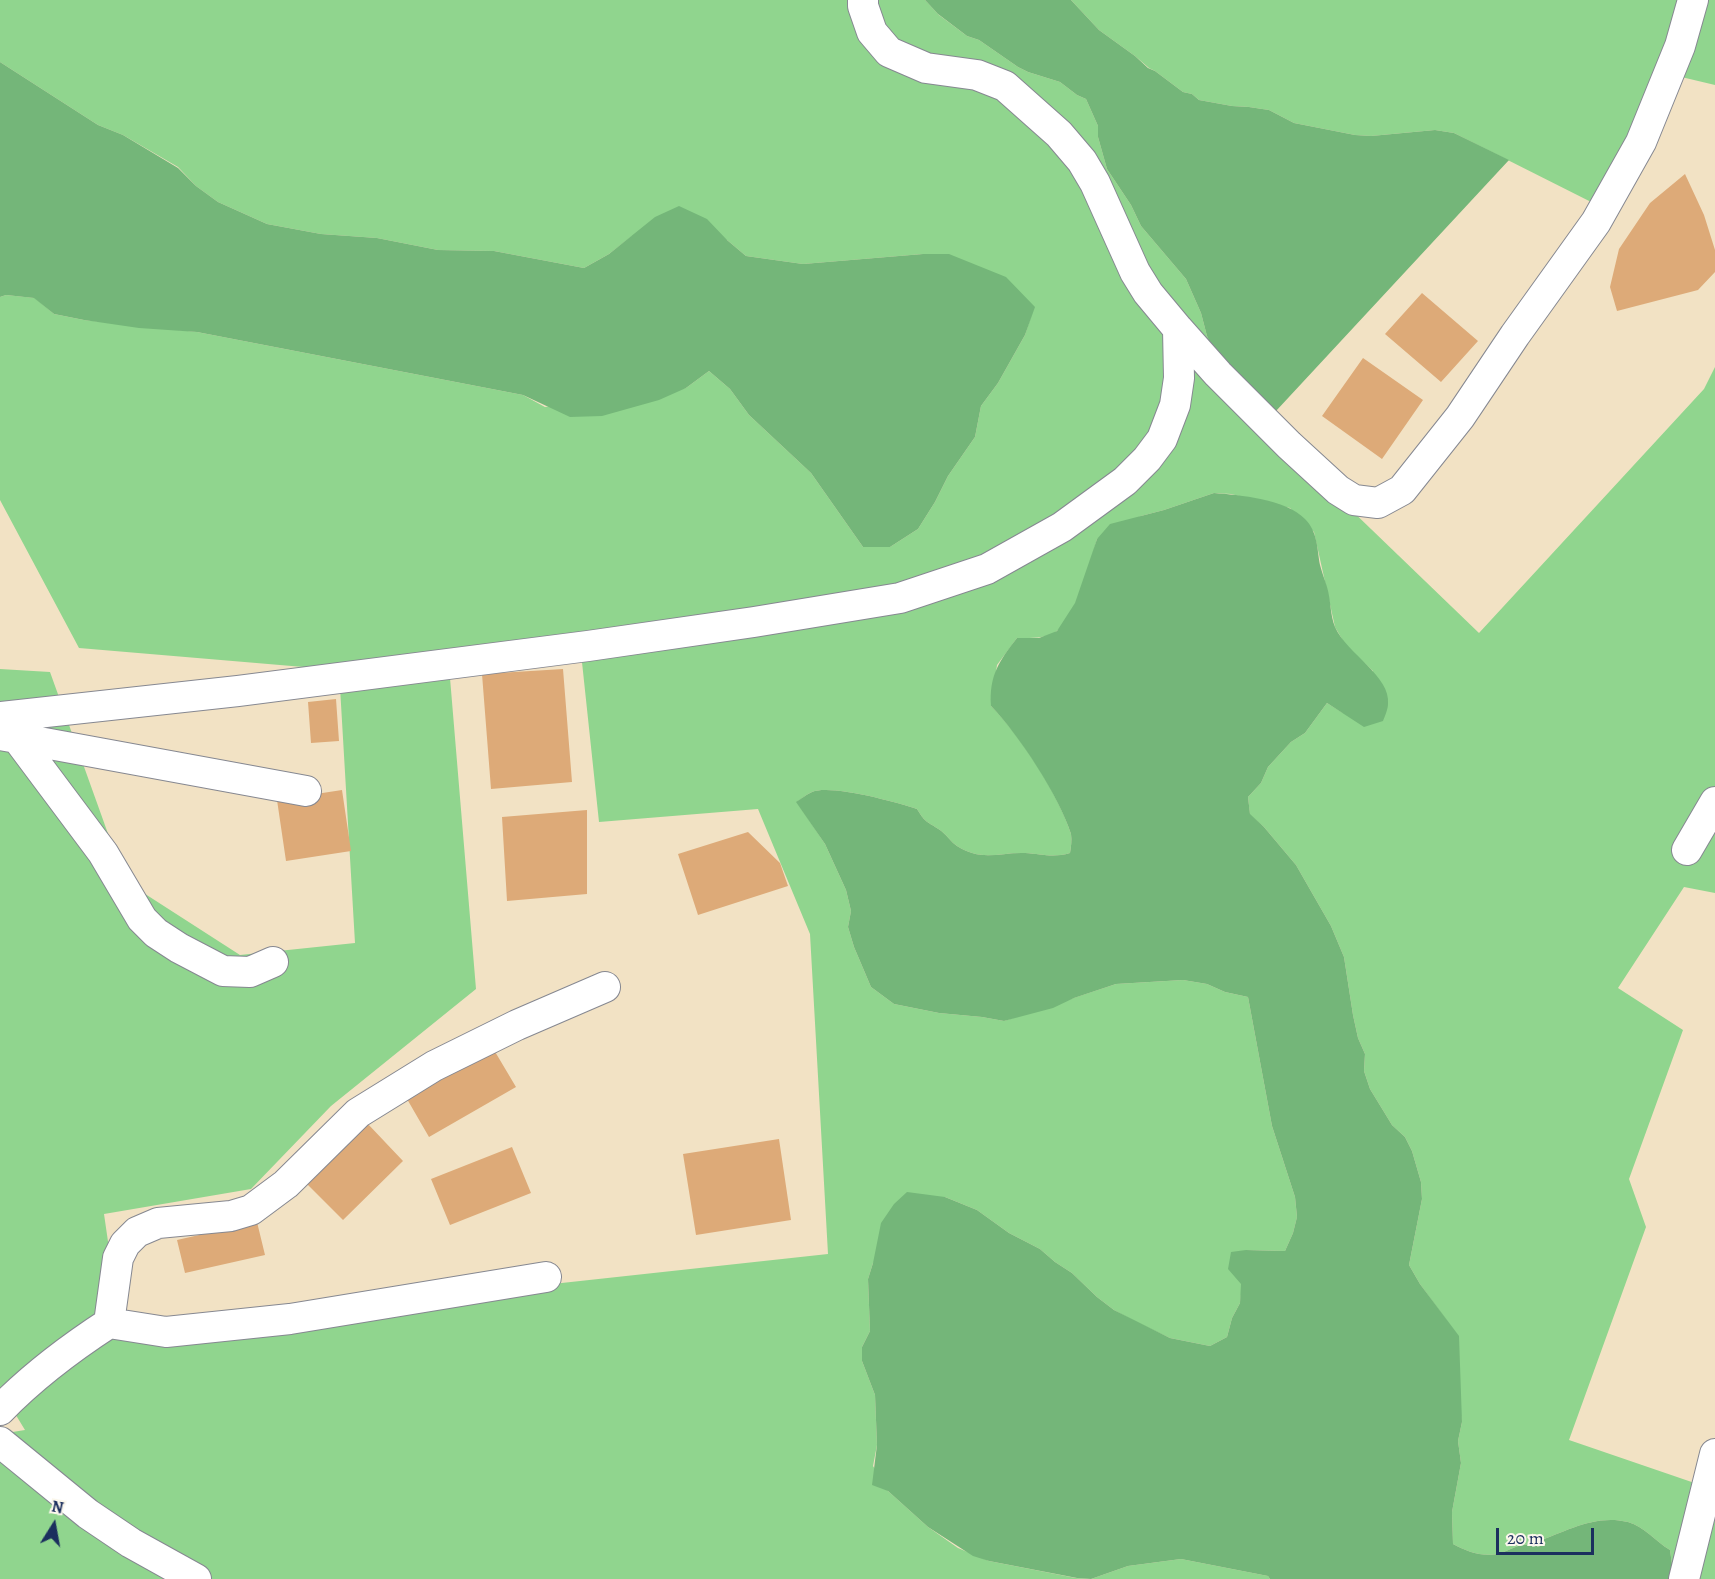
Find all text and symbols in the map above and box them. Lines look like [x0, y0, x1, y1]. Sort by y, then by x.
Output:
north arrow [24, 1495, 84, 1555]
text: N [50, 1495, 65, 1519]
scale bar [1499, 1516, 1596, 1554]
text: 20 m [1507, 1526, 1544, 1550]

